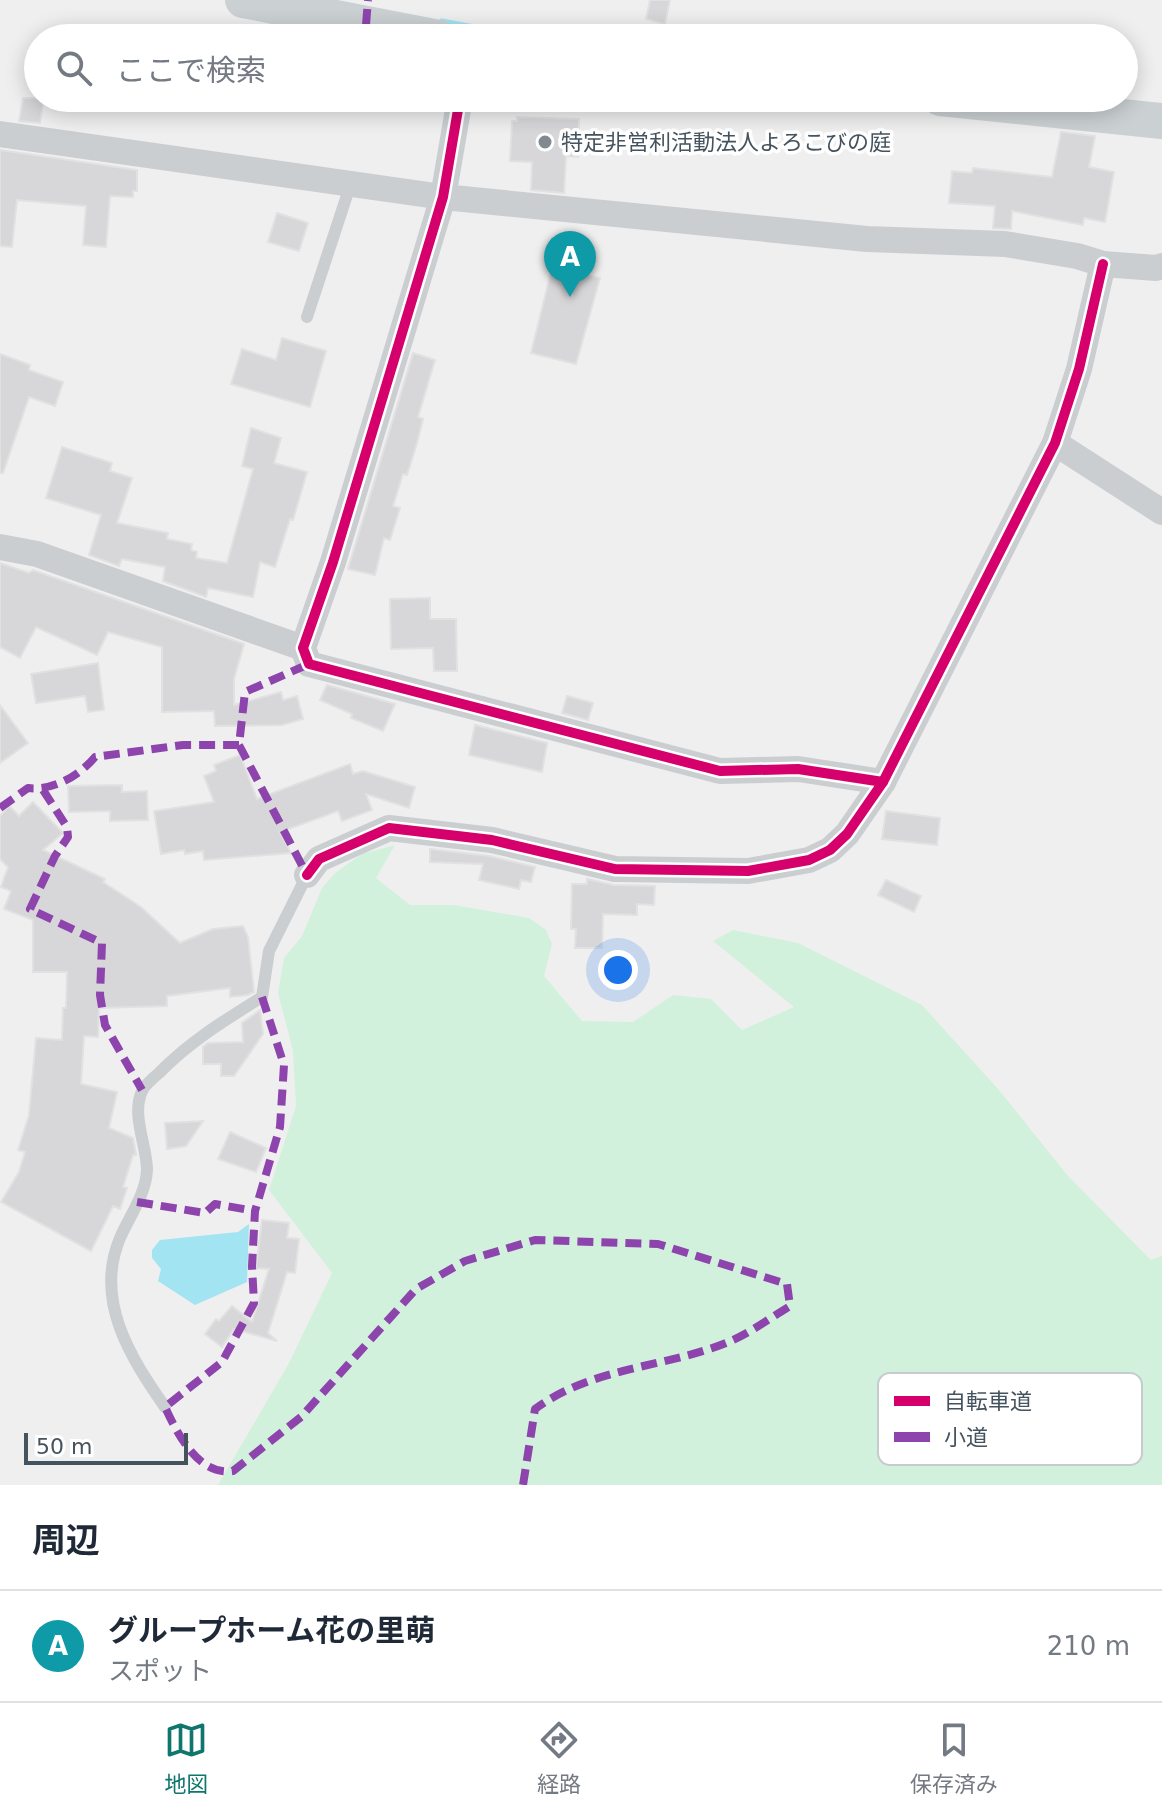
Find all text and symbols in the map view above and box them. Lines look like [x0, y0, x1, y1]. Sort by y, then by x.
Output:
search box [24, 24, 1138, 112]
icon: search [52, 46, 96, 90]
text: ここで検索 [116, 53, 266, 88]
place label: 特定非営利活動法人よろこびの庭 [561, 130, 891, 155]
marker: 特定非営利活動法人よろこびの庭 [536, 133, 554, 151]
pin: A [544, 231, 596, 297]
your location [598, 950, 638, 990]
legend [878, 1373, 1142, 1465]
text: 自転車道 [944, 1389, 1032, 1414]
text: 小道 [944, 1425, 988, 1450]
scale bar [24, 1429, 188, 1465]
text: 50 m [36, 1434, 92, 1459]
text: 周辺 [32, 1520, 100, 1560]
text: グループホーム花の里萌 [108, 1613, 435, 1648]
text: A [48, 1631, 68, 1661]
text: 210 m [1047, 1631, 1130, 1661]
text: スポット [108, 1656, 212, 1686]
tab: 地図 [164, 1718, 208, 1798]
tab: 経路 [537, 1718, 581, 1798]
tab: 保存済み [910, 1718, 998, 1798]

